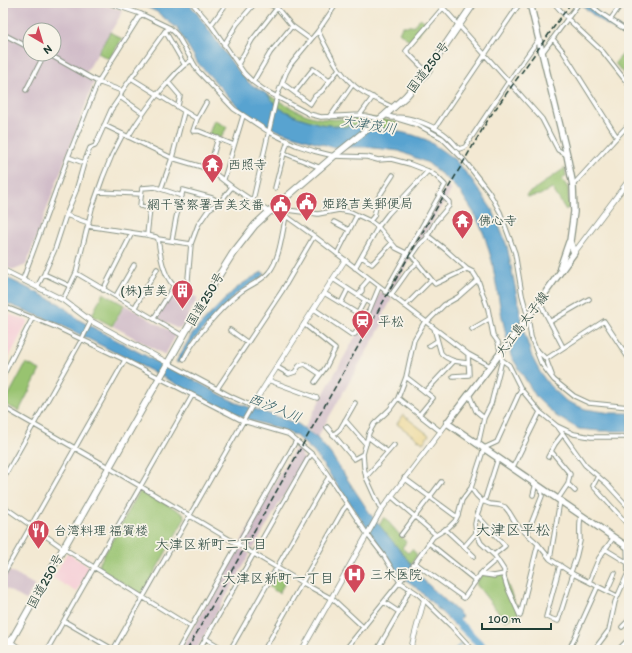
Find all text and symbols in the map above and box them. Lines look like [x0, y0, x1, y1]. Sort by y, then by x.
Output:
north arrow [22, 22, 62, 62]
street label: 国道250号 [404, 38, 452, 96]
text: N [41, 42, 55, 57]
water label: 大津茂川 [340, 112, 398, 138]
temple icon: 西照寺 [200, 151, 226, 184]
place label: 西照寺 [228, 157, 267, 172]
public building icon: 姫路吉美郵便局 [294, 190, 320, 223]
public building icon: 網干警察署吉美交番 [267, 191, 293, 224]
place label: 姫路吉美郵便局 [322, 196, 413, 211]
place label: 網干警察署吉美交番 [147, 197, 264, 212]
temple icon: 佛心寺 [449, 207, 475, 240]
place label: 佛心寺 [478, 213, 517, 228]
street label: 国道250号 [183, 269, 227, 329]
building icon: (株)吉美 [170, 277, 196, 310]
place label: (株)吉美 [121, 283, 168, 298]
street label: 大江島太子線 [493, 288, 552, 360]
station icon: 平松 [349, 308, 375, 341]
place label: 平松 [378, 314, 404, 329]
water label: 西汐入川 [246, 390, 304, 426]
restaurant icon: 台湾料理 福賓楼 [26, 517, 52, 550]
district label: 大津区平松 [475, 521, 551, 539]
place label: 台湾料理 福賓楼 [54, 523, 148, 538]
district label: 大津区新町二丁目 [155, 536, 267, 553]
street label: 国道250号 [24, 551, 66, 611]
hospital icon: 三木医院 [342, 561, 368, 594]
place label: 三木医院 [370, 567, 422, 582]
district label: 大津区新町一丁目 [222, 570, 334, 587]
scale bar [482, 605, 551, 631]
text: 100 m [488, 612, 521, 626]

